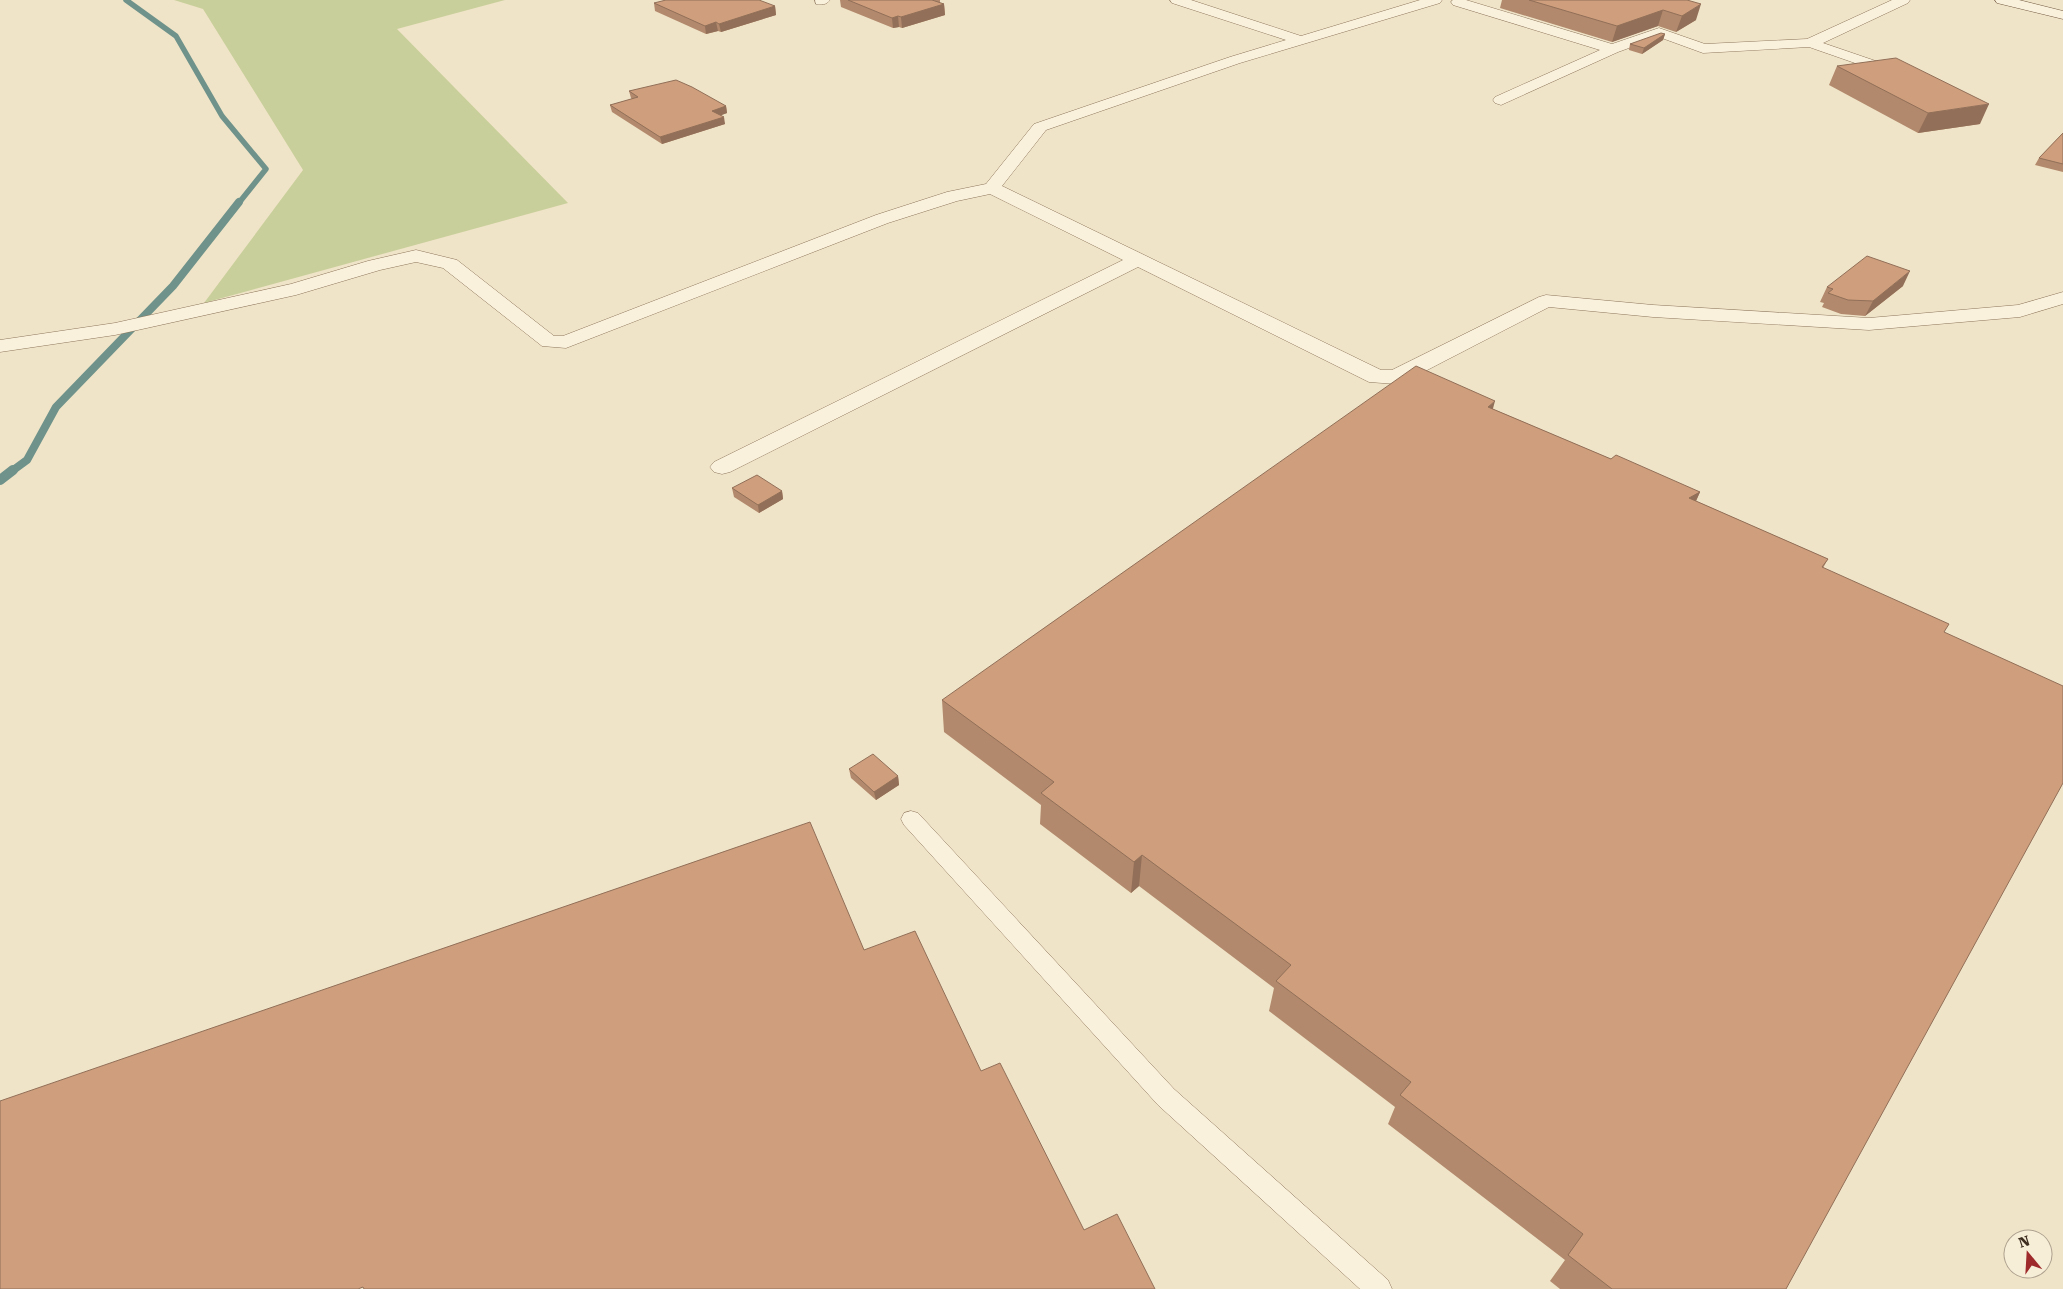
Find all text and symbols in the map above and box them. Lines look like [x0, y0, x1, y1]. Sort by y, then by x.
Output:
north arrow [2003, 1229, 2053, 1279]
text: N [2016, 1232, 2032, 1251]

